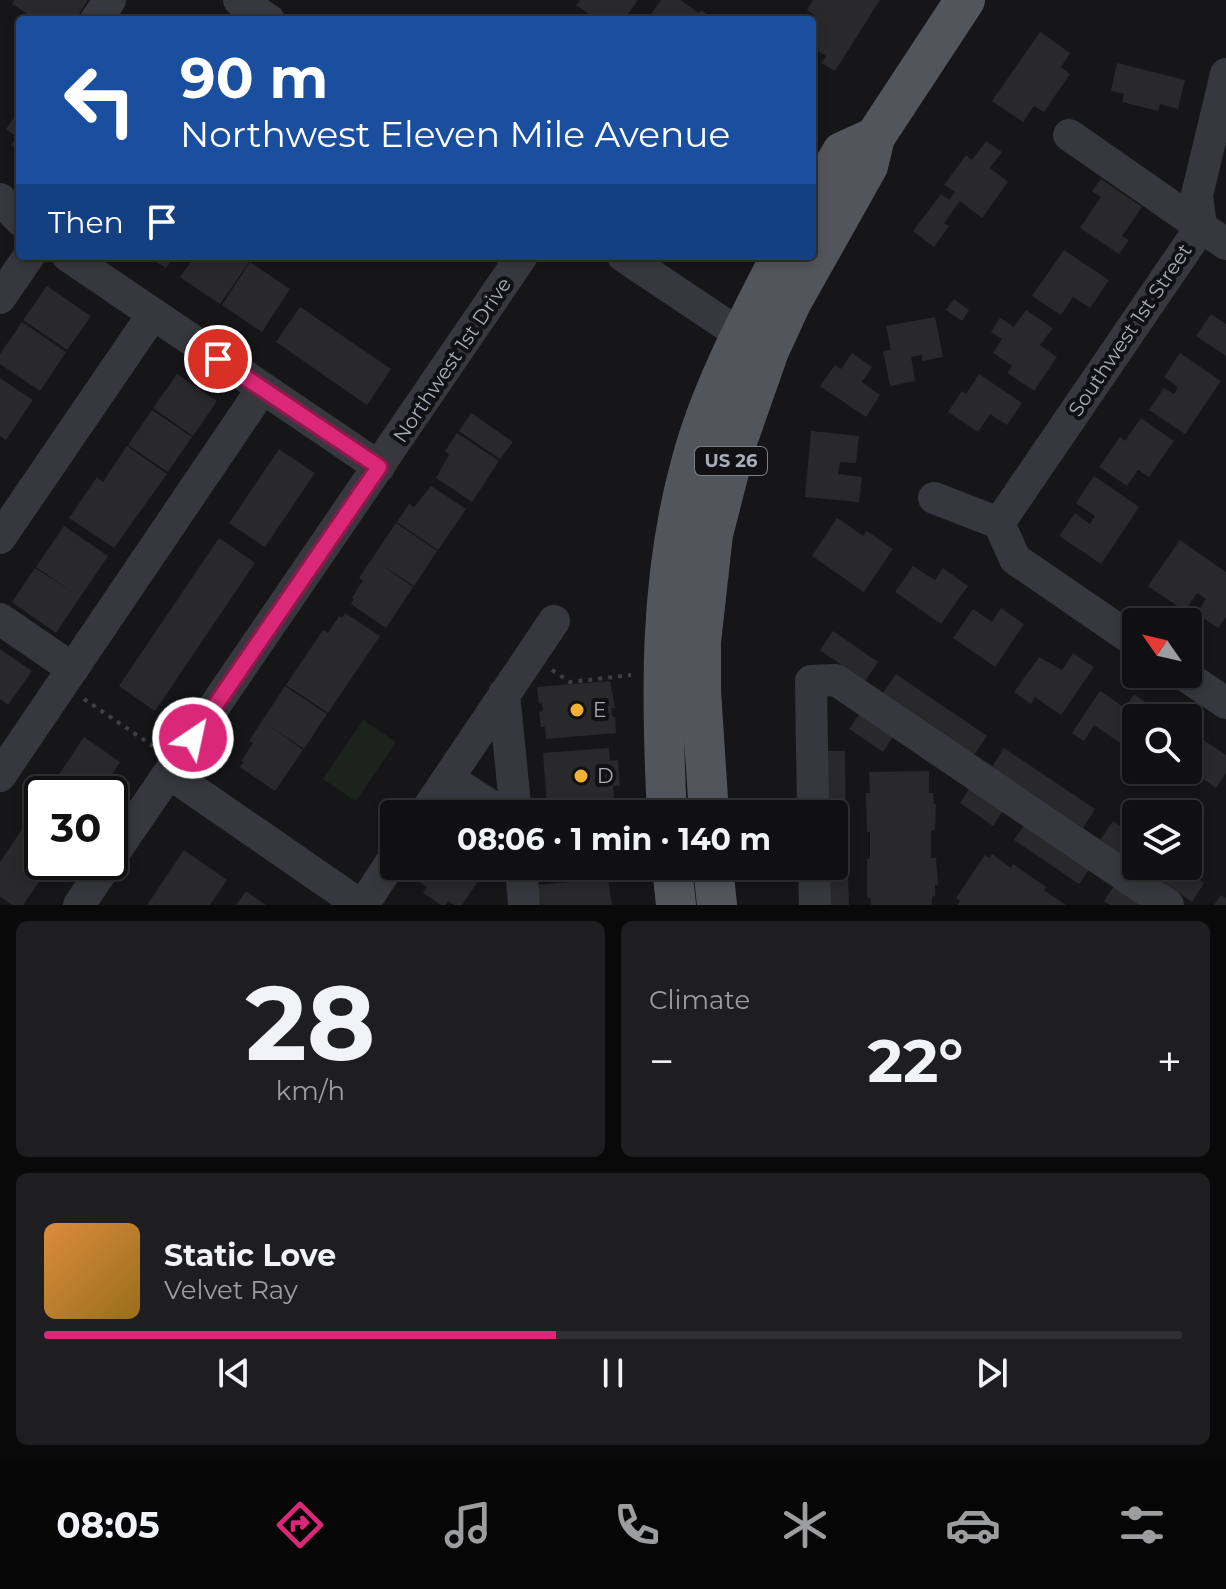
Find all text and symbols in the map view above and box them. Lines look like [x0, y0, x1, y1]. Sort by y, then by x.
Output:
text: 90 m [180, 44, 328, 112]
icon: left [48, 48, 152, 152]
text: Northwest Eleven Mile Avenue [180, 112, 730, 156]
icon: arrive [140, 200, 184, 244]
text: Then [48, 204, 124, 241]
street label: Southwest 1st Street [1063, 239, 1197, 421]
street label: Northwest 1st Drive [388, 273, 516, 447]
pin [184, 325, 252, 393]
icon: arrive [196, 337, 240, 381]
road number: US 26 [695, 447, 767, 475]
north arrow [1122, 608, 1202, 688]
map controls [1122, 608, 1202, 880]
position arrow [151, 696, 235, 780]
place label: E [593, 698, 606, 722]
marker: E [568, 701, 586, 719]
button: search [1122, 704, 1202, 784]
place label: D [597, 764, 614, 788]
marker: D [572, 767, 590, 785]
speed limit sign: 30 [24, 776, 128, 880]
button: layers [1122, 800, 1202, 880]
text: 08:06 · 1 min · 140 m [457, 821, 771, 858]
text: 28 [245, 959, 376, 1086]
text: Climate [649, 984, 750, 1016]
text: 22° [868, 1024, 963, 1097]
text: − [649, 1034, 674, 1088]
text: + [1157, 1034, 1182, 1088]
text: km/h [276, 1075, 345, 1107]
text: Static Love [164, 1237, 336, 1274]
text: Velvet Ray [164, 1274, 298, 1306]
icon: previous [212, 1351, 256, 1395]
icon: pause [591, 1351, 635, 1395]
icon: next [970, 1351, 1014, 1395]
icon: directions [272, 1497, 328, 1553]
icon: music [440, 1497, 496, 1553]
icon: phone [609, 1497, 665, 1553]
icon: climate [777, 1497, 833, 1553]
icon: car [945, 1497, 1001, 1553]
icon: filters [1114, 1497, 1170, 1553]
text: 08:05 [56, 1503, 160, 1547]

